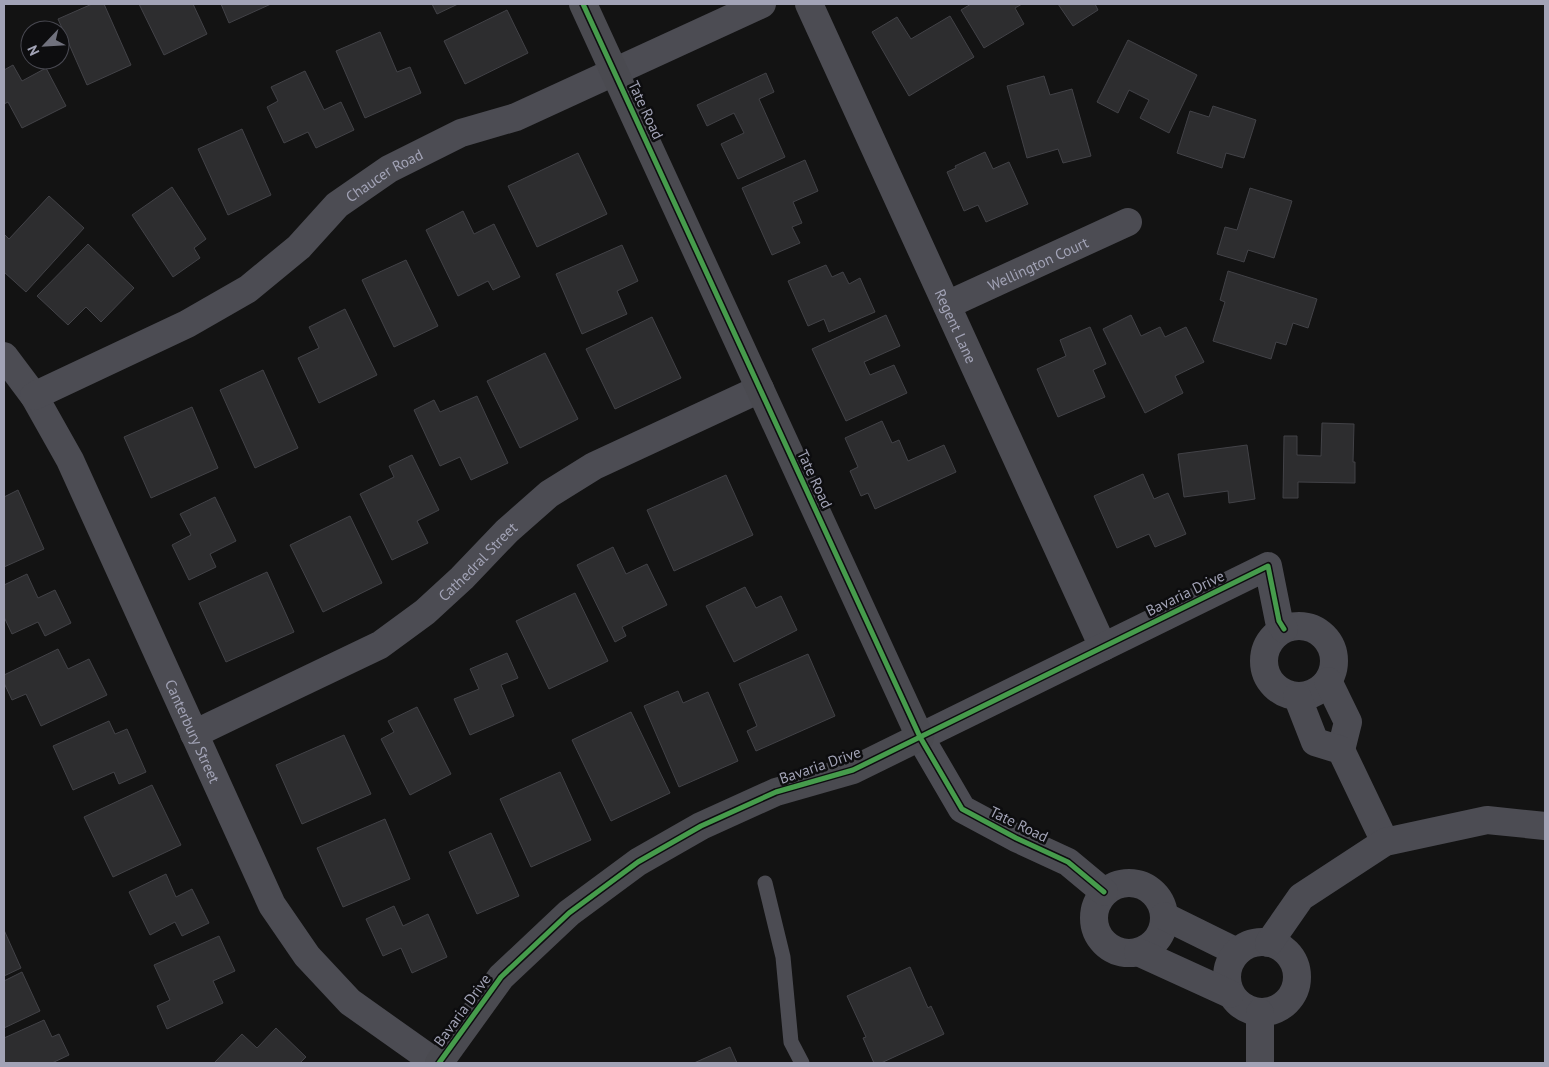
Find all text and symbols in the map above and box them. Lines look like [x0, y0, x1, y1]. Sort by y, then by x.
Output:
north arrow [20, 20, 70, 70]
text: N [23, 43, 43, 58]
street label: Tate Road [624, 78, 668, 142]
street label: Chaucer Road [342, 144, 426, 206]
street label: Wellington Court [985, 232, 1091, 295]
street label: Regent Lane [931, 286, 981, 366]
street label: Tate Road [793, 447, 837, 511]
street label: Cathedral Street [434, 517, 521, 605]
street label: Bavaria Drive [1143, 566, 1227, 620]
street label: Canterbury Street [161, 676, 225, 786]
street label: Bavaria Drive [777, 742, 863, 788]
street label: Tate Road [987, 802, 1051, 846]
street label: Bavaria Drive [429, 970, 495, 1050]

